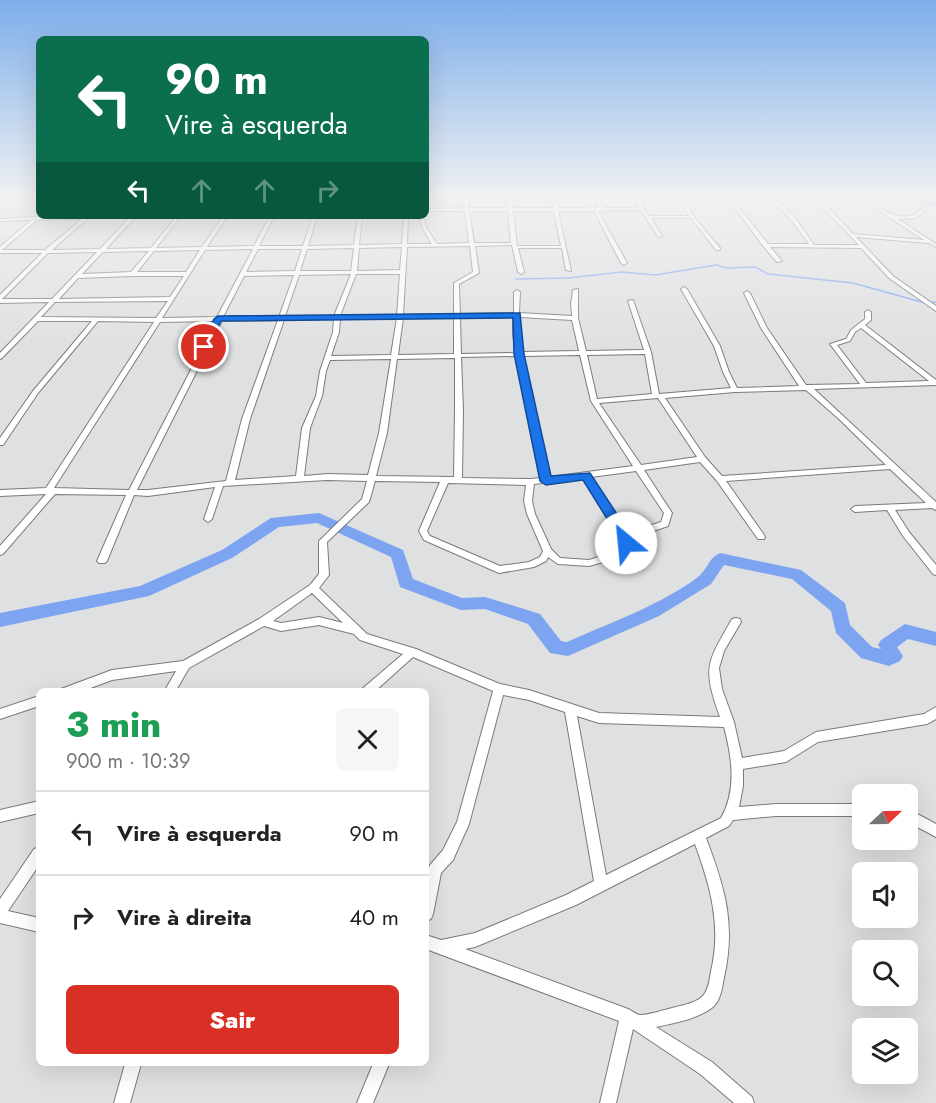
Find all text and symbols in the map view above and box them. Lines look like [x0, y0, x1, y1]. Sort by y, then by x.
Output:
text: 90 m [165, 49, 268, 110]
icon: left [66, 60, 144, 138]
text: Vire à esquerda [165, 105, 348, 144]
icon: left [122, 174, 155, 207]
icon: ahead [185, 174, 218, 207]
icon: ahead [248, 174, 281, 207]
icon: right [311, 174, 344, 207]
pin [178, 321, 229, 372]
icon: arrive [187, 330, 220, 363]
position arrow [594, 511, 658, 575]
text: 3 min [66, 698, 161, 750]
button: close [336, 708, 399, 771]
text: 900 m · 10:39 [66, 747, 191, 776]
north arrow [852, 784, 918, 850]
map controls [852, 784, 918, 1084]
icon: left [66, 817, 99, 850]
text: Vire à esquerda [117, 817, 282, 849]
text: 90 m [349, 817, 399, 849]
button: sound [852, 862, 918, 928]
icon: right [66, 901, 99, 934]
text: Vire à direita [117, 901, 252, 933]
text: 40 m [349, 901, 399, 933]
button: search [852, 940, 918, 1006]
button: Sair [66, 985, 399, 1054]
button: layers [852, 1018, 918, 1084]

